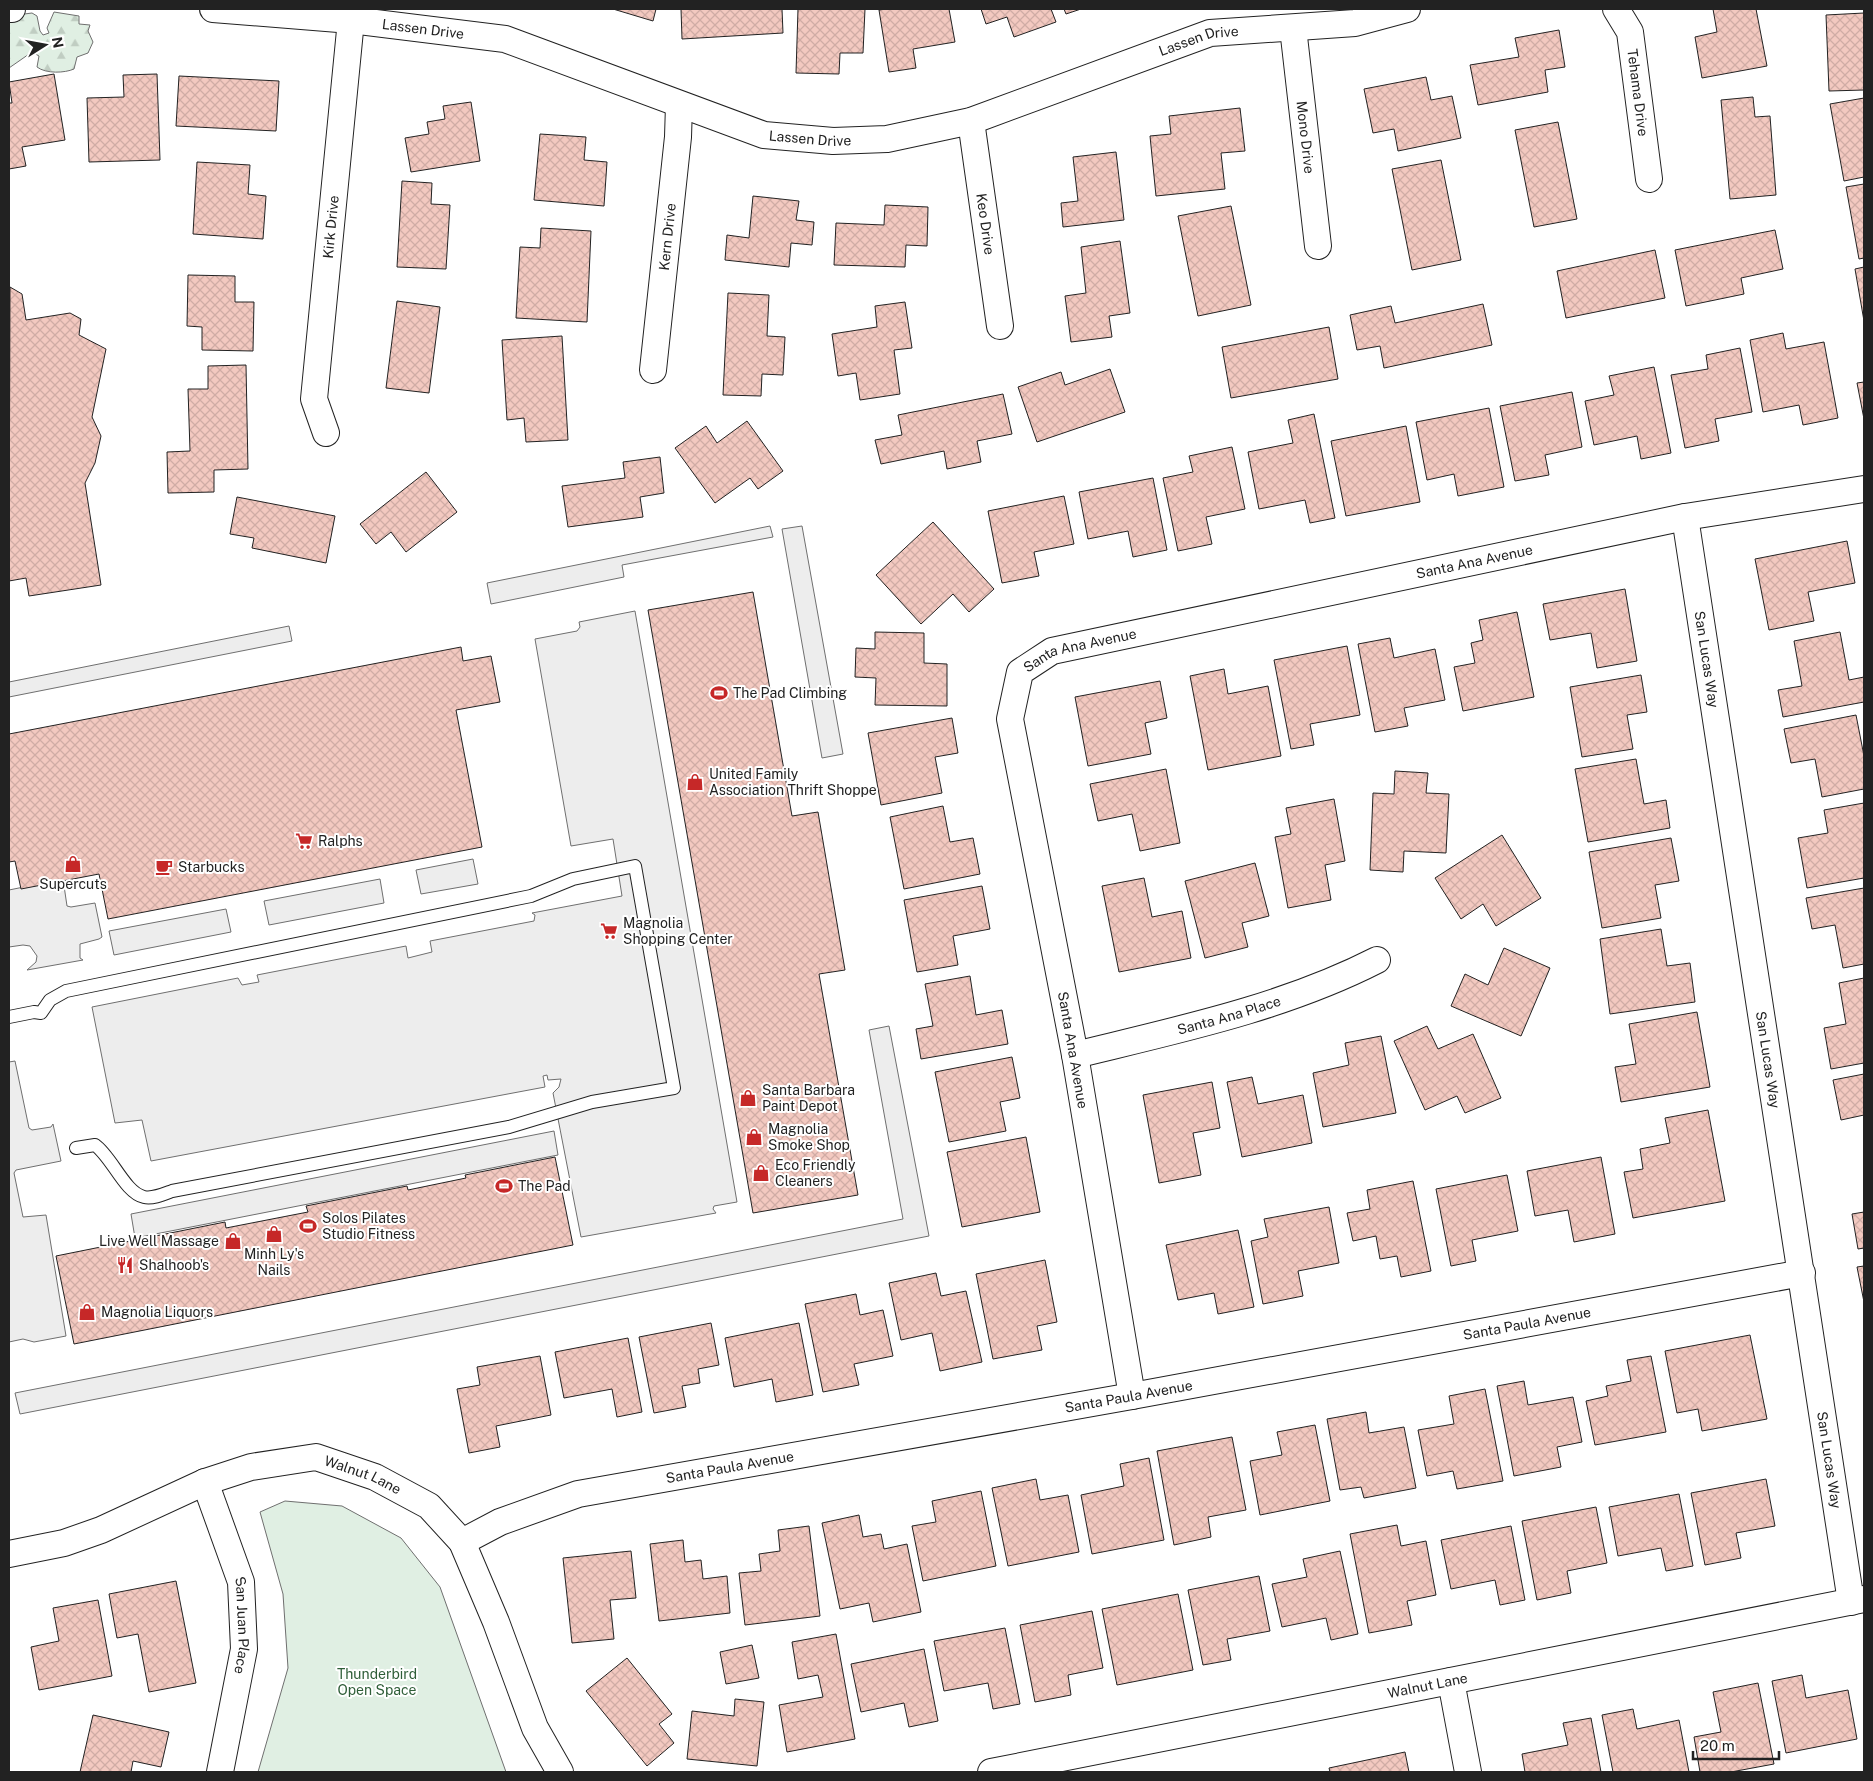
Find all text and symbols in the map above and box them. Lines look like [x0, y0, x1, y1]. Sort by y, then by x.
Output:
street label: Lassen Drive [381, 16, 465, 42]
north arrow [20, 20, 70, 70]
street label: Lassen Drive [1157, 23, 1239, 59]
text: N [49, 36, 67, 49]
street label: Tehama Drive [1624, 48, 1651, 137]
street label: Mono Drive [1293, 100, 1318, 175]
street label: Lassen Drive [768, 127, 852, 149]
street label: Keo Drive [973, 192, 998, 256]
street label: Kirk Drive [320, 194, 342, 259]
street label: Kern Drive [656, 202, 679, 271]
street label: Santa Ana Avenue [1415, 541, 1534, 582]
street label: San Lucas Way [1691, 610, 1722, 709]
street label: Santa Ana Avenue [1020, 625, 1138, 676]
sports icon: The Pad Climbing [709, 683, 729, 703]
place label: The Pad Climbing [733, 685, 847, 701]
place label: United Family Association Thrift Shoppe [709, 766, 877, 798]
shop icon: United Family Association Thrift Shoppe [685, 772, 705, 792]
supermarket icon: Ralphs [294, 831, 314, 851]
place label: Ralphs [318, 833, 363, 849]
shop icon: Supercuts [63, 854, 83, 874]
cafe icon: Starbucks [154, 857, 174, 877]
place label: Starbucks [178, 859, 244, 875]
place label: Supercuts [39, 876, 107, 892]
place label: Magnolia Shopping Center [623, 915, 733, 947]
supermarket icon: Magnolia Shopping Center [599, 921, 619, 941]
street label: Santa Ana Avenue [1055, 990, 1091, 1110]
street label: Santa Ana Place [1176, 993, 1283, 1038]
street label: San Lucas Way [1753, 1010, 1783, 1110]
place label: Santa Barbara Paint Depot [762, 1082, 855, 1114]
shop icon: Santa Barbara Paint Depot [738, 1088, 758, 1108]
place label: Magnolia Smoke Shop [768, 1121, 850, 1153]
shop icon: Magnolia Smoke Shop [744, 1127, 764, 1147]
place label: Eco Friendly Cleaners [775, 1157, 856, 1189]
shop icon: Eco Friendly Cleaners [751, 1163, 771, 1183]
sports icon: The Pad [494, 1176, 514, 1196]
place label: The Pad [518, 1178, 571, 1194]
place label: Solos Pilates Studio Fitness [322, 1210, 415, 1242]
sports icon: Solos Pilates Studio Fitness [298, 1216, 318, 1236]
shop icon: Minh Ly's Nails [264, 1224, 284, 1244]
shop icon: Live Well Massage [223, 1231, 243, 1251]
place label: Live Well Massage [99, 1233, 219, 1249]
place label: Minh Ly's Nails [244, 1246, 304, 1278]
restaurant icon: Shalhoob's [115, 1255, 135, 1275]
place label: Shalhoob's [139, 1257, 209, 1273]
shop icon: Magnolia Liquors [77, 1302, 97, 1322]
place label: Magnolia Liquors [101, 1304, 213, 1320]
street label: Santa Paula Avenue [1462, 1304, 1592, 1343]
street label: Santa Paula Avenue [1063, 1377, 1194, 1416]
street label: San Lucas Way [1814, 1410, 1845, 1510]
street label: Santa Paula Avenue [665, 1448, 795, 1486]
street label: Walnut Lane [322, 1452, 404, 1498]
street label: San Juan Place [231, 1574, 252, 1676]
park label: Thunderbird Open Space [337, 1666, 417, 1698]
street label: Walnut Lane [1386, 1670, 1469, 1701]
scale bar [1693, 1728, 1779, 1760]
text: 20 m [1700, 1737, 1735, 1754]

